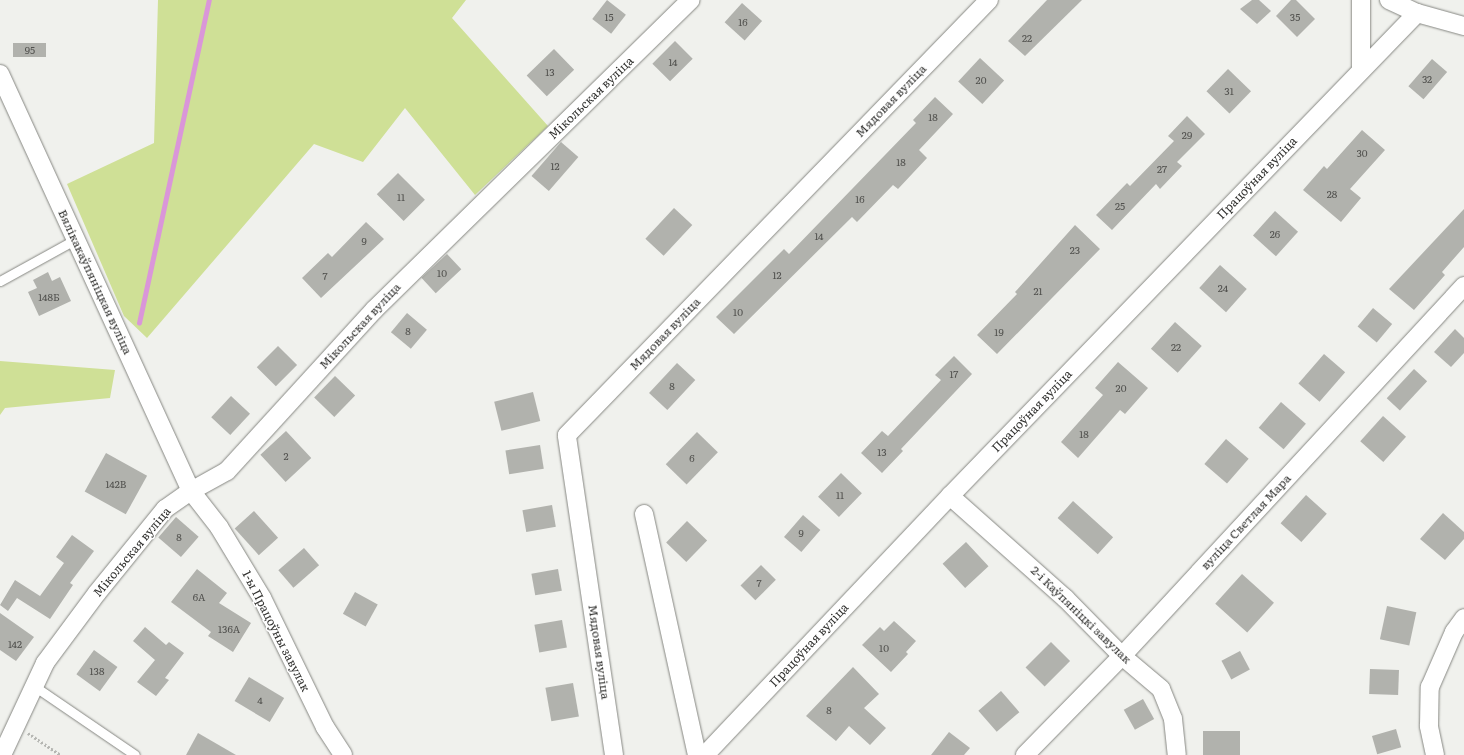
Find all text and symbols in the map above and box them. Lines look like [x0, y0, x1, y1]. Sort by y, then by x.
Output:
house number: 15 [604, 11, 614, 23]
house number: 35 [1290, 11, 1300, 23]
house number: 16 [738, 16, 748, 28]
house number: 22 [1022, 32, 1032, 44]
house number: 95 [25, 44, 35, 56]
street label: Мікольская вуліца [546, 54, 636, 142]
house number: 14 [668, 56, 678, 68]
street label: Мядовая вуліца [853, 62, 929, 140]
house number: 13 [545, 66, 555, 78]
house number: 32 [1422, 73, 1432, 85]
house number: 20 [976, 74, 986, 86]
house number: 31 [1224, 85, 1234, 97]
house number: 18 [928, 111, 938, 123]
house number: 29 [1182, 129, 1192, 141]
street label: Працоўная вуліца [1214, 134, 1300, 222]
house number: 30 [1356, 147, 1368, 159]
house number: 18 [896, 156, 906, 168]
house number: 12 [550, 160, 560, 172]
house number: 27 [1157, 163, 1167, 175]
house number: 28 [1327, 188, 1337, 200]
house number: 11 [397, 191, 405, 203]
house number: 16 [855, 193, 865, 205]
house number: 25 [1115, 200, 1125, 212]
street label: Вялікакаўпяніцкая вуліца [55, 207, 135, 357]
house number: 26 [1270, 228, 1280, 240]
house number: 14 [814, 230, 824, 242]
house number: 9 [361, 235, 367, 247]
house number: 23 [1070, 244, 1080, 256]
house number: 10 [437, 267, 447, 279]
house number: 12 [772, 269, 782, 281]
house number: 7 [322, 270, 328, 282]
street label: Мікольская вуліца [316, 280, 404, 372]
house number: 24 [1218, 282, 1228, 294]
house number: 21 [1033, 285, 1043, 297]
house number: 148Б [38, 291, 60, 303]
street label: Мядовая вуліца [627, 295, 703, 373]
house number: 10 [733, 306, 743, 318]
house number: 8 [405, 325, 411, 337]
house number: 19 [994, 326, 1004, 338]
house number: 22 [1171, 341, 1181, 353]
street label: Працоўная вуліца [989, 367, 1075, 455]
house number: 17 [950, 368, 958, 380]
house number: 8 [669, 380, 675, 392]
house number: 20 [1116, 382, 1126, 394]
house number: 18 [1079, 428, 1089, 440]
house number: 13 [877, 446, 887, 458]
house number: 2 [283, 450, 289, 462]
house number: 6 [689, 452, 695, 464]
street label: вуліца Светлая Мара [1198, 471, 1294, 573]
house number: 142В [106, 478, 126, 490]
house number: 11 [836, 489, 844, 501]
street label: Мікольская вуліца [90, 504, 174, 600]
house number: 9 [798, 527, 804, 539]
house number: 8 [176, 531, 182, 543]
street label: 2-і Каўпяніцкі завулак [1028, 563, 1134, 667]
street label: 1-ы Працоўны завулак [239, 568, 313, 694]
house number: 7 [756, 577, 762, 589]
house number: 6А [193, 591, 205, 603]
street label: Працоўная вуліца [767, 600, 851, 690]
street label: Мядовая вуліца [585, 604, 613, 700]
house number: 136А [218, 623, 240, 635]
house number: 142 [8, 638, 22, 650]
house number: 10 [879, 642, 889, 654]
house number: 138 [90, 665, 104, 677]
house number: 4 [257, 694, 263, 706]
house number: 8 [826, 704, 832, 716]

